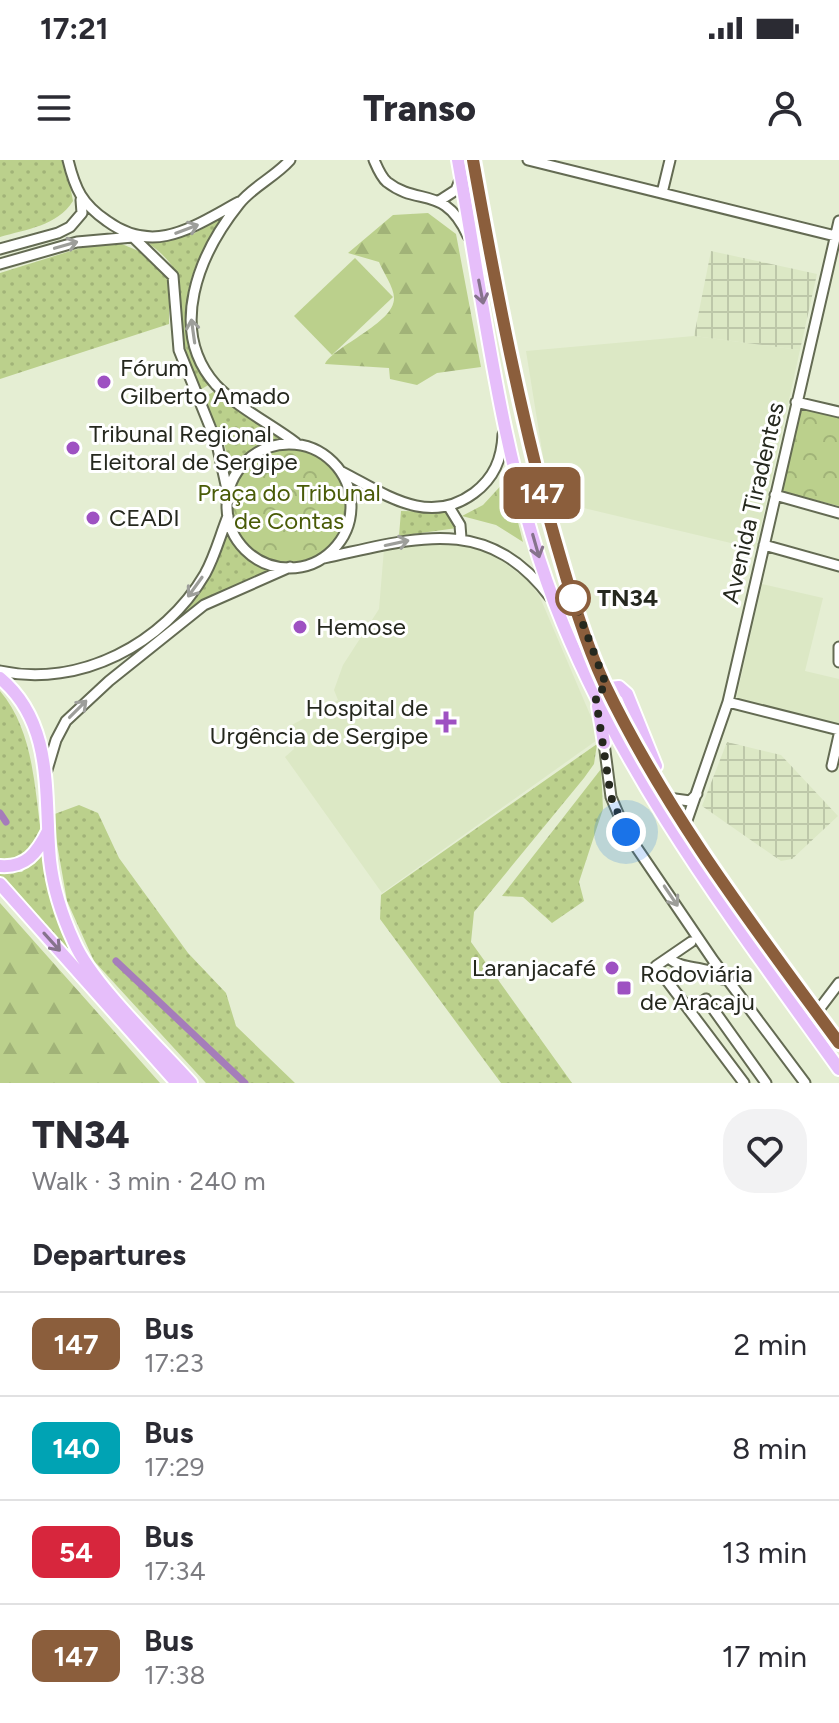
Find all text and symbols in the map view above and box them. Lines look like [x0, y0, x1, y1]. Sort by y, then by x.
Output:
text: 17:21 [40, 10, 108, 47]
icon: menu [32, 86, 76, 130]
icon: person [763, 86, 807, 130]
text: Transo [363, 87, 476, 130]
one-way arrow [174, 221, 199, 235]
one-way arrow [52, 237, 78, 252]
one-way arrow [474, 279, 489, 304]
one-way arrow [185, 319, 200, 344]
place label: Fórum Gilberto Amado [120, 353, 290, 410]
marker: Fórum Gilberto Amado [95, 373, 113, 391]
street label: Avenida Tiradentes [715, 400, 790, 606]
place label: Tribunal Regional Eleitoral de Sergipe [89, 419, 298, 476]
marker: Tribunal Regional Eleitoral de Sergipe [64, 439, 82, 457]
line badge: 147 [496, 467, 588, 519]
text: 147 [519, 476, 565, 510]
park label: Praça do Tribunal de Contas [197, 478, 381, 535]
place label: CEADI [109, 503, 180, 532]
marker: CEADI [84, 509, 102, 527]
one-way arrow [529, 532, 544, 558]
one-way arrow [384, 535, 409, 550]
one-way arrow [187, 575, 204, 597]
marker: TN34 [556, 581, 590, 615]
place label: TN34 [597, 583, 658, 612]
place label: Hemose [316, 612, 406, 641]
marker: Hemose [291, 618, 309, 636]
place label: Hospital de Urgência de Sergipe [210, 693, 428, 750]
one-way arrow [68, 700, 87, 719]
marker: Hospital de Urgência de Sergipe [435, 711, 457, 733]
your location [606, 812, 646, 852]
one-way arrow [663, 884, 679, 907]
one-way arrow [43, 932, 61, 952]
place label: Laranjacafé [472, 953, 596, 982]
marker: Laranjacafé [603, 959, 621, 977]
place label: Rodoviária de Aracaju [640, 959, 755, 1016]
marker: Rodoviária de Aracaju [615, 979, 633, 997]
button: heart [723, 1109, 807, 1193]
text: TN34 [32, 1112, 130, 1158]
text: Walk · 3 min · 240 m [32, 1165, 266, 1197]
text: Departures [32, 1236, 186, 1273]
text: Bus [144, 1310, 193, 1347]
text: 2 min [734, 1326, 807, 1363]
text: 147 [53, 1327, 99, 1361]
text: 17:23 [144, 1347, 204, 1379]
text: Bus [144, 1414, 193, 1451]
text: 8 min [732, 1430, 807, 1467]
text: 140 [52, 1431, 100, 1465]
text: 17:29 [144, 1451, 205, 1483]
text: Bus [144, 1518, 193, 1555]
text: 13 min [722, 1534, 807, 1571]
text: 54 [59, 1535, 93, 1569]
text: 17:34 [144, 1555, 206, 1587]
text: Bus [144, 1622, 193, 1659]
text: 17 min [722, 1638, 807, 1675]
text: 147 [53, 1639, 99, 1673]
text: 17:38 [144, 1659, 205, 1691]

